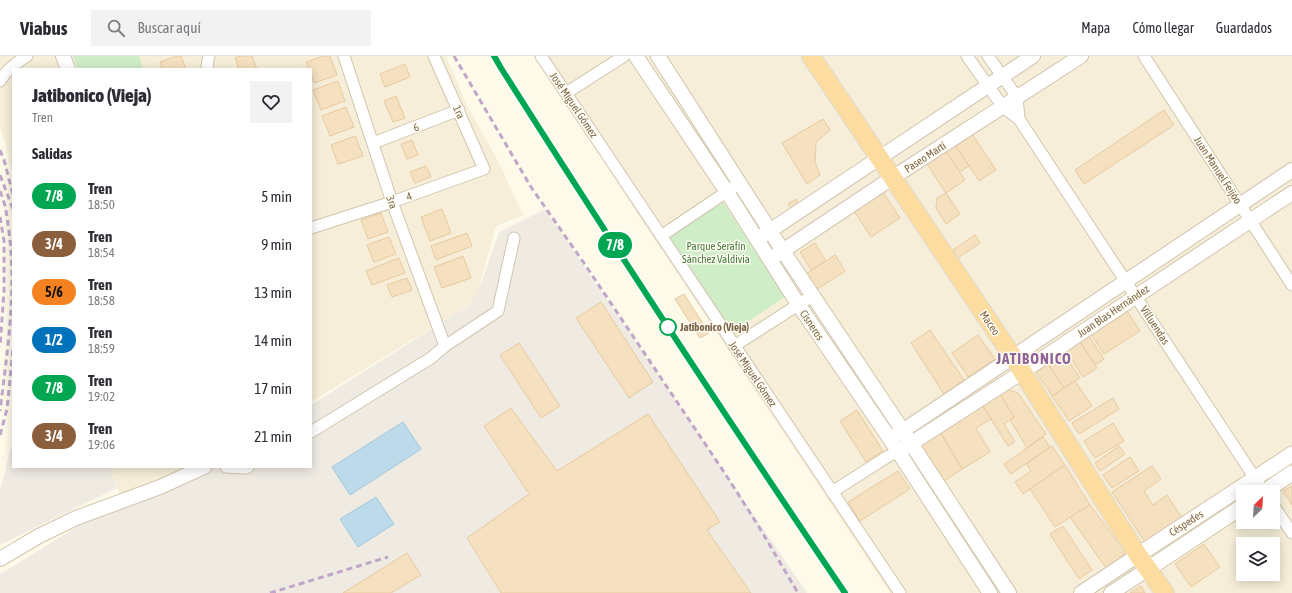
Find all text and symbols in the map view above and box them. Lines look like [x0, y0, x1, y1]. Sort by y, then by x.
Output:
search box [91, 10, 371, 46]
text: Viabus [20, 17, 67, 39]
icon: search [105, 17, 127, 39]
text: Buscar aquí [137, 19, 201, 36]
text: Mapa [1081, 20, 1110, 36]
text: Cómo llegar [1132, 20, 1194, 36]
text: Guardados [1216, 20, 1272, 36]
street label: José Miguel Gómez [548, 70, 600, 140]
button: heart [250, 81, 292, 123]
text: Jatibonico (Vieja) [32, 84, 151, 106]
street label: 1ra [451, 103, 467, 121]
text: Tren [32, 110, 53, 125]
street label: 6 [411, 120, 421, 134]
street label: Juan Manuel Feijóo [1192, 134, 1244, 206]
street label: Paseo Martí [902, 139, 948, 175]
text: Salidas [32, 145, 72, 162]
text: Tren [88, 180, 112, 197]
text: 7/8 [45, 188, 63, 204]
text: 5 min [261, 188, 292, 205]
street label: 4 [405, 189, 413, 203]
street label: 3ra [384, 194, 400, 210]
text: 18:50 [88, 197, 115, 212]
text: Tren [88, 228, 112, 245]
line badge: 7/8 [592, 232, 638, 258]
text: 3/4 [45, 236, 63, 252]
text: 9 min [261, 236, 292, 253]
text: 7/8 [606, 237, 624, 253]
park label: Parque Serafín Sánchez Valdivia [682, 240, 750, 265]
text: 18:54 [88, 245, 115, 260]
text: Tren [88, 276, 112, 293]
street label: Juan Blas Hernández [1075, 283, 1151, 339]
text: 5/6 [45, 284, 63, 300]
text: 13 min [254, 284, 292, 301]
text: 18:58 [88, 293, 115, 308]
street label: Villuendas [1138, 303, 1172, 347]
street label: Cisneros [798, 308, 827, 343]
street label: Maceo [978, 309, 1002, 337]
marker: Jatibonico (Vieja) [659, 318, 677, 336]
place label: Jatibonico (Vieja) [679, 321, 750, 333]
text: Tren [88, 324, 112, 341]
text: 1/2 [45, 332, 63, 348]
text: 14 min [254, 332, 292, 349]
street label: José Miguel Gómez [727, 339, 779, 409]
text: 18:59 [88, 341, 115, 356]
district label: JATIBONICO [995, 350, 1072, 367]
text: Tren [88, 372, 112, 389]
text: 7/8 [45, 380, 63, 396]
text: 17 min [254, 380, 292, 397]
text: 19:02 [88, 389, 115, 404]
text: Tren [88, 420, 112, 437]
text: 3/4 [45, 428, 63, 444]
text: 21 min [254, 428, 292, 445]
text: 19:06 [88, 437, 115, 452]
north arrow [1236, 485, 1280, 529]
map controls [1236, 485, 1280, 581]
street label: Céspedes [1167, 508, 1205, 538]
button: layers [1236, 537, 1280, 581]

